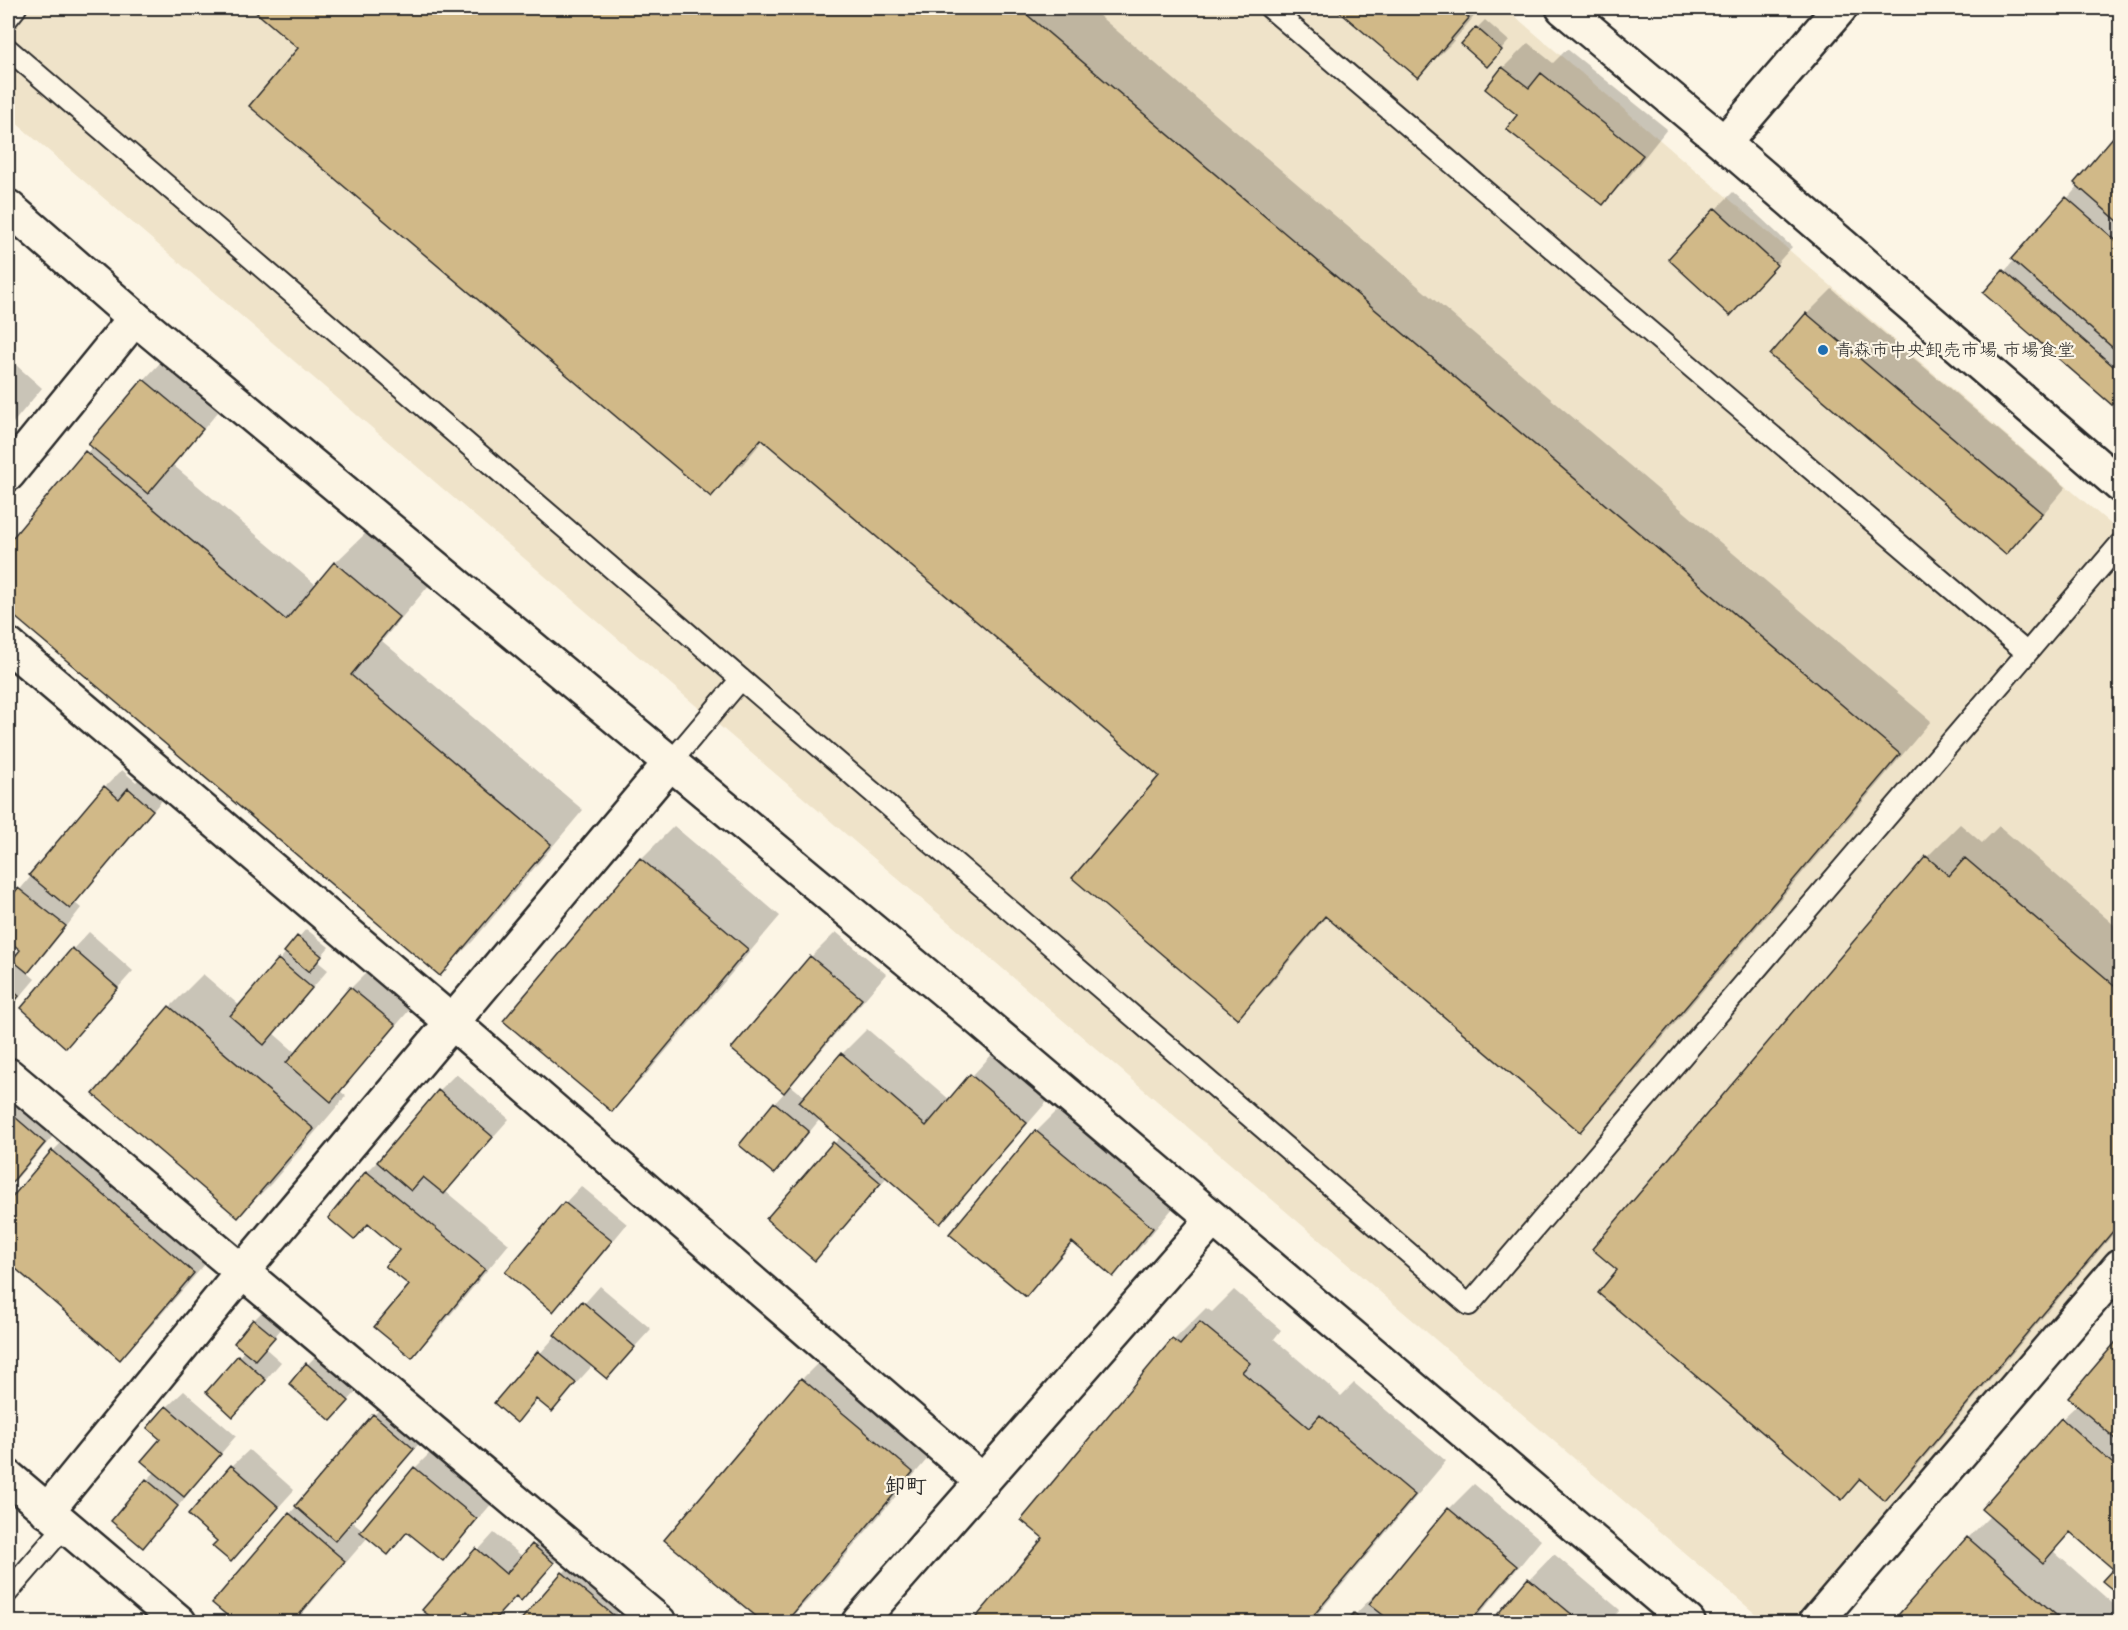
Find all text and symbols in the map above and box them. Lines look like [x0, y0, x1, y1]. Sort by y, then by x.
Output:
place label: 青森市中央卸売市場 市場食堂 [1835, 337, 2075, 361]
marker: 青森市中央卸売市場 市場食堂 [1816, 343, 1830, 357]
district label: 卸町 [885, 1471, 927, 1498]

